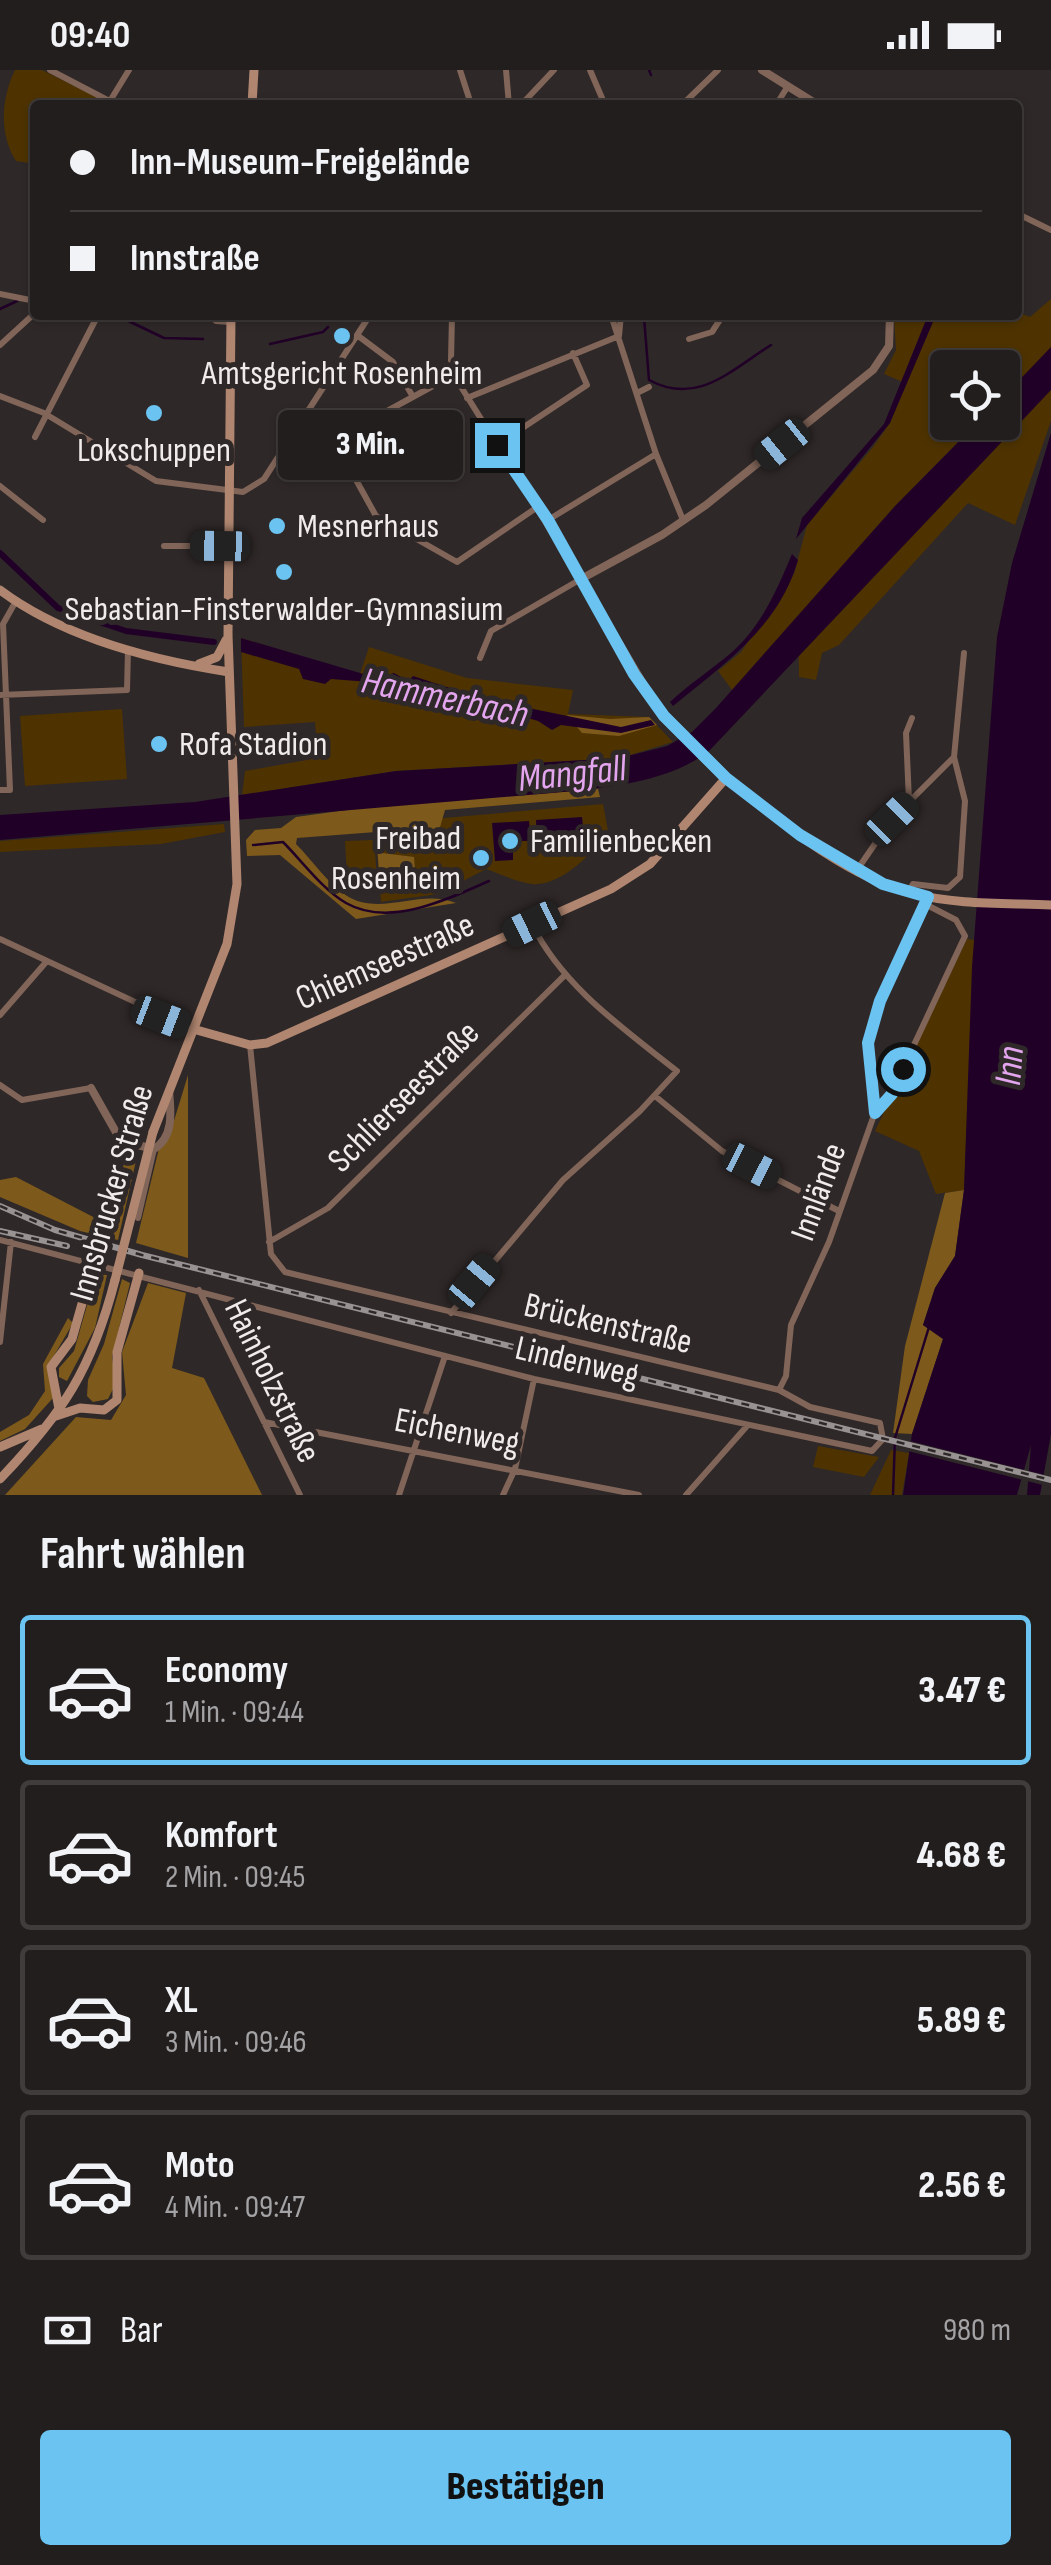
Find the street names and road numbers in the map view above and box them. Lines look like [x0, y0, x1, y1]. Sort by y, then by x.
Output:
street label: Chiemseestraße [289, 904, 481, 1020]
street label: Schlierseestraße [319, 1012, 489, 1182]
street label: Innsbrucker Straße [61, 1080, 163, 1306]
street label: Innlände [782, 1137, 856, 1247]
street label: Brückenstraße [520, 1284, 696, 1364]
street label: Hainholzstraße [214, 1292, 330, 1470]
street label: Lindenweg [511, 1327, 643, 1397]
street label: Eichenweg [391, 1399, 523, 1465]

